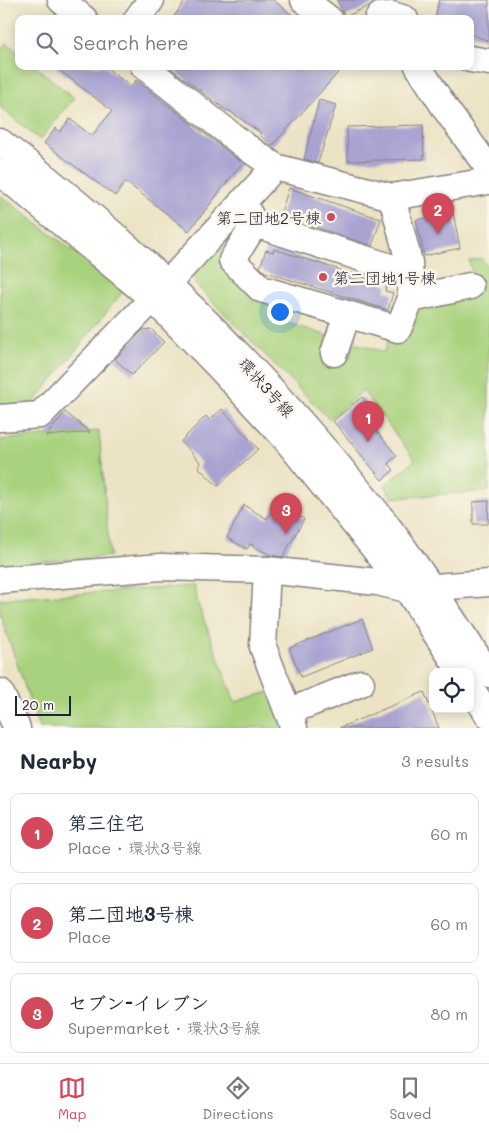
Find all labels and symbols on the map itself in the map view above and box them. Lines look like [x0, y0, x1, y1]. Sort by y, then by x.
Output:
pin: 2 [422, 193, 454, 234]
place label: 第二団地2号棟 [216, 207, 321, 228]
marker: 第二団地2号棟 [325, 211, 337, 223]
place label: 第二団地1号棟 [333, 267, 436, 288]
marker: 第二団地1号棟 [317, 271, 329, 283]
your location [267, 299, 293, 325]
street label: 環状3号線 [235, 353, 299, 421]
pin: 1 [352, 401, 384, 442]
pin: 3 [270, 493, 302, 534]
scale bar [15, 693, 71, 716]

